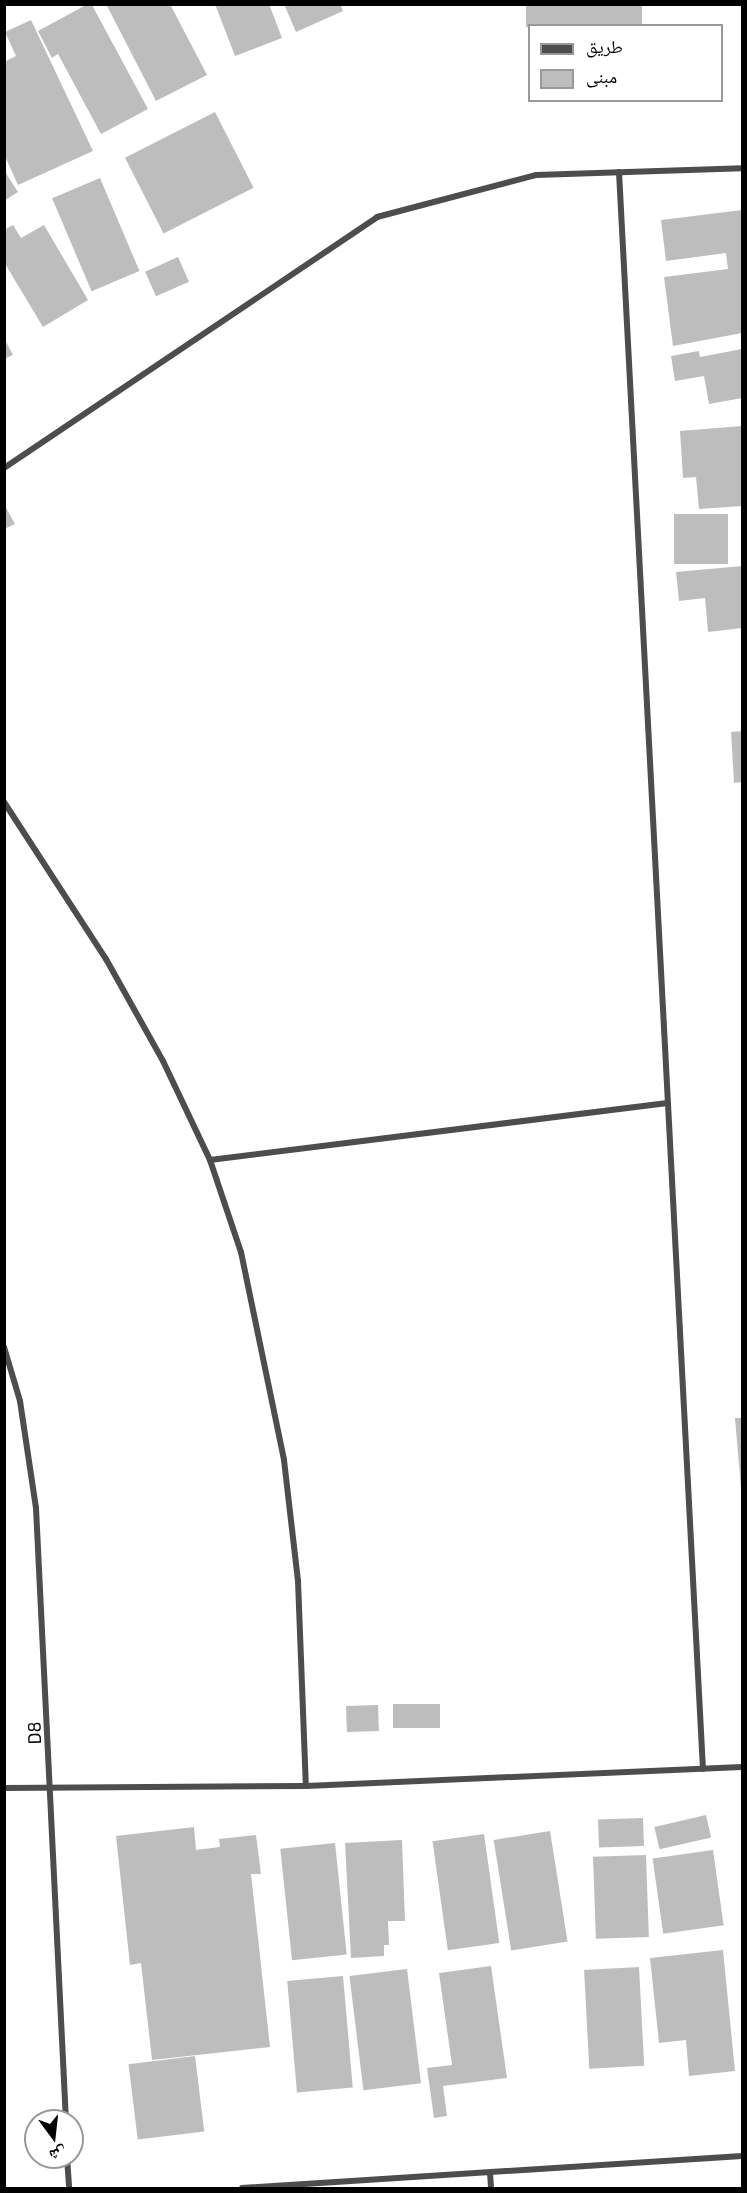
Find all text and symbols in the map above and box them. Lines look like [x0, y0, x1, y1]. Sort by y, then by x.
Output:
legend [528, 24, 723, 102]
text: طريق [586, 35, 623, 57]
text: مبنى [586, 65, 617, 87]
street label: D8 [23, 1721, 45, 1745]
north arrow [24, 2109, 84, 2169]
text: ش [48, 2144, 69, 2166]

